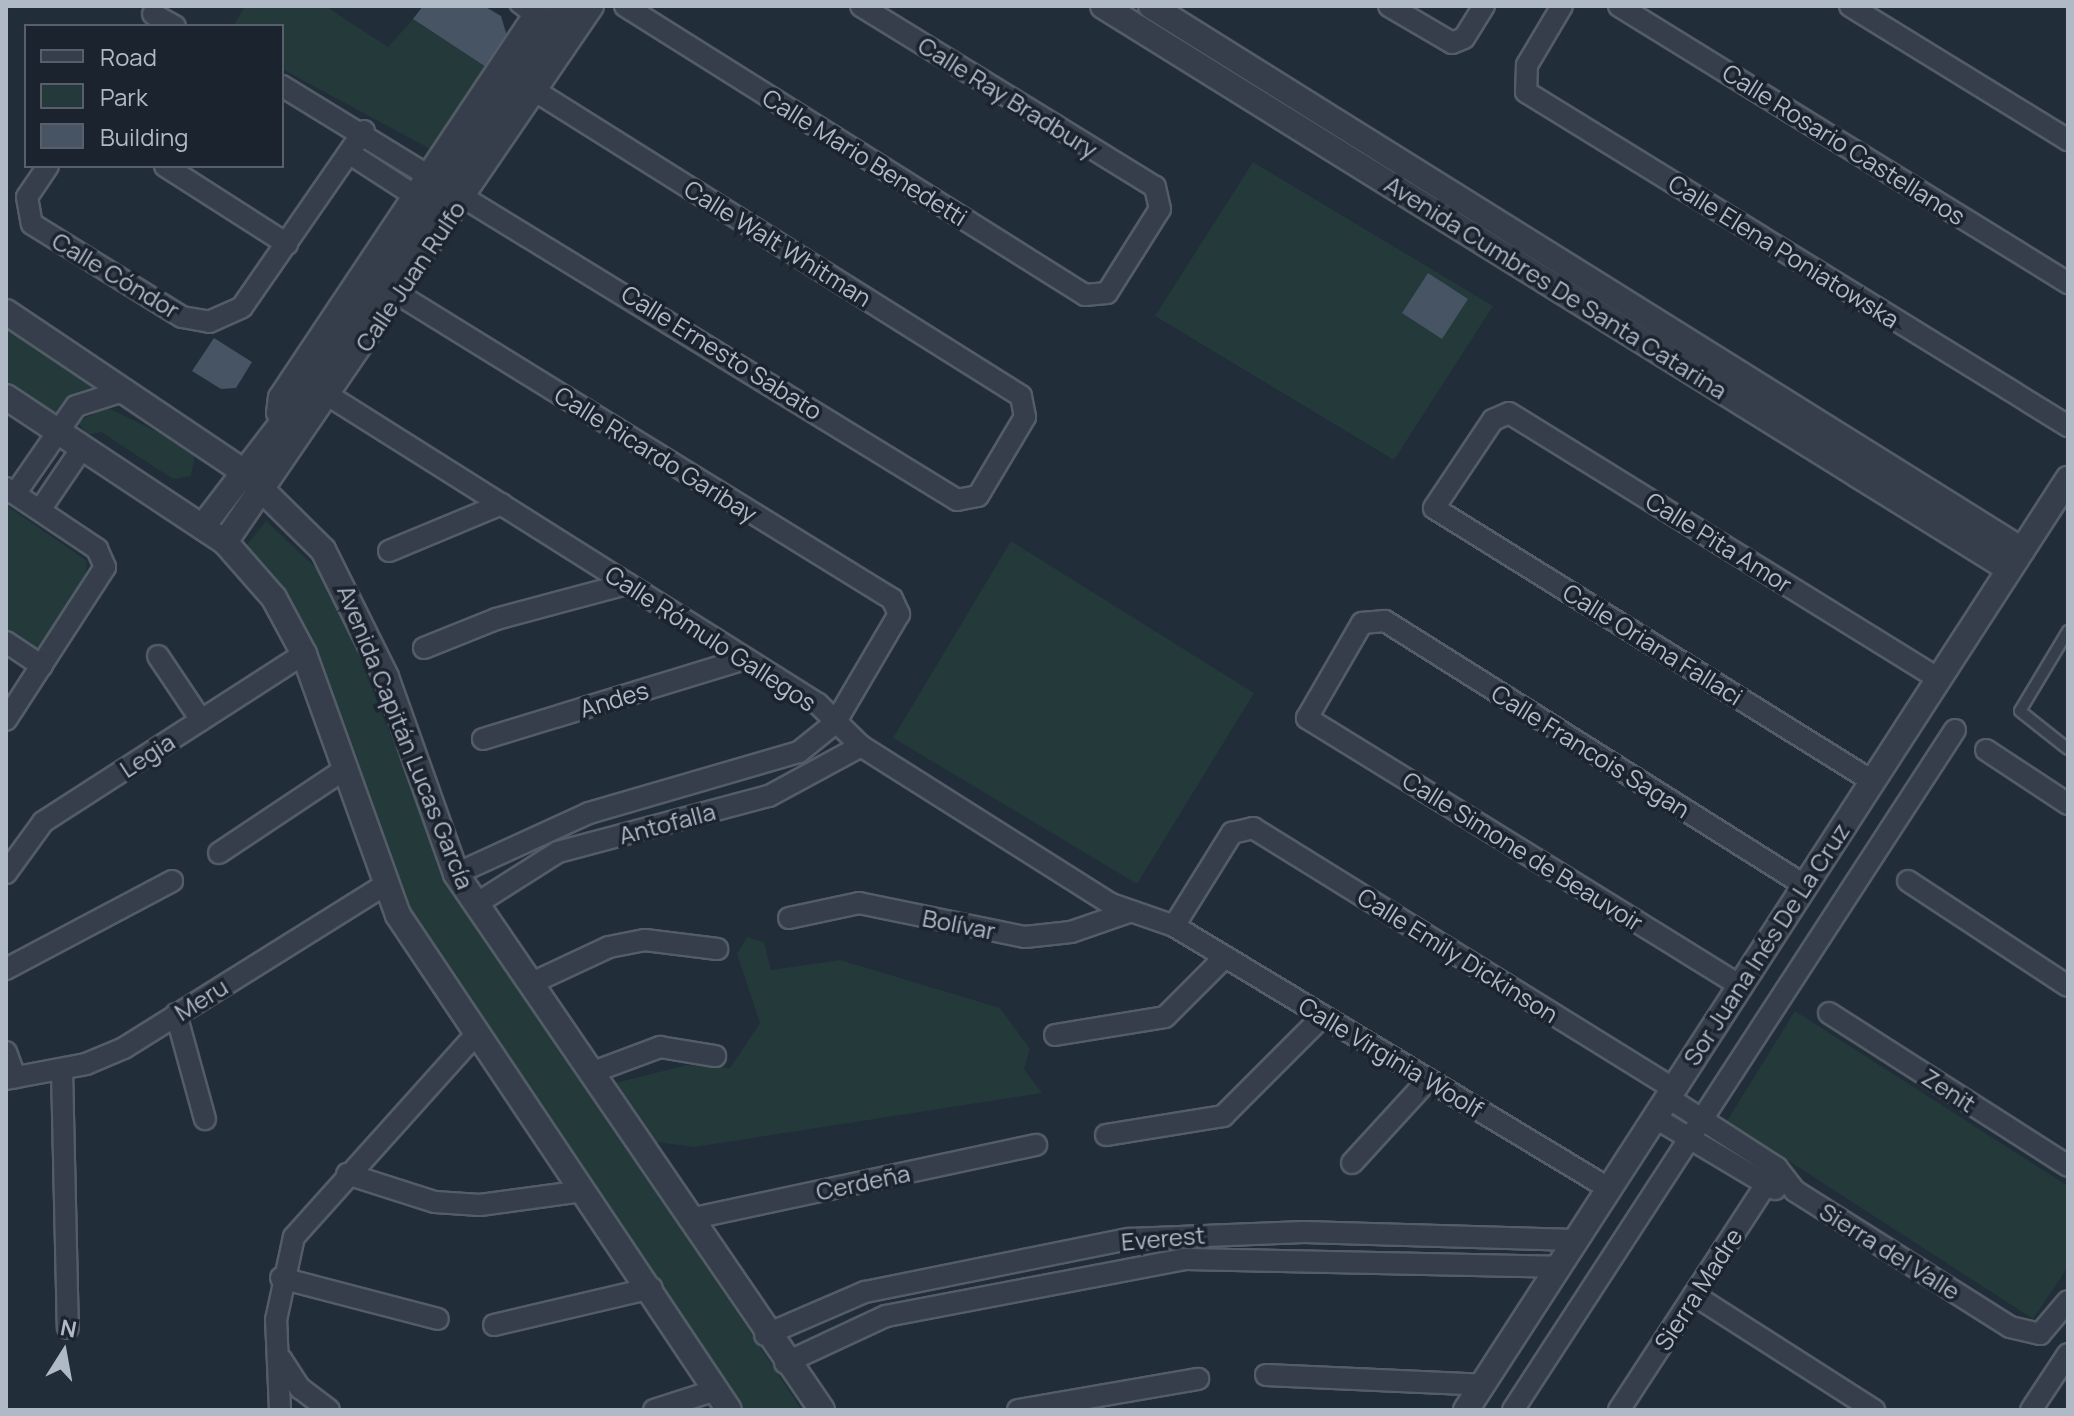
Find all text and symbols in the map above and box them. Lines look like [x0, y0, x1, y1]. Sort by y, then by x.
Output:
legend [24, 24, 284, 168]
street label: Calle Ray Bradbury [913, 30, 1103, 164]
text: Road [100, 40, 157, 73]
street label: Calle Rosario Castellanos [1717, 57, 1971, 231]
text: Park [100, 80, 148, 113]
street label: Calle Mario Benedetti [757, 82, 973, 232]
text: Building [100, 120, 188, 153]
street label: Calle Elena Poniatowska [1663, 168, 1905, 334]
street label: Avenida Cumbres De Santa Catarina [1380, 169, 1732, 405]
street label: Calle Walt Whitman [679, 174, 877, 312]
street label: Calle Juan Rulfo [349, 195, 471, 357]
street label: Calle Cóndor [47, 226, 185, 324]
street label: Calle Ernesto Sabato [617, 279, 827, 425]
street label: Calle Ricardo Garibay [549, 380, 763, 528]
street label: Calle Pita Amor [1641, 486, 1797, 598]
street label: Calle Rómulo Gallegos [600, 559, 822, 717]
street label: Calle Oriana Fallaci [1558, 577, 1748, 711]
street label: Avenida Capitán Lucas García [332, 581, 480, 893]
street label: Andes [576, 675, 652, 723]
street label: Calle Francois Sagan [1487, 678, 1695, 824]
street label: Legia [114, 727, 180, 783]
street label: Calle Simone de Beauvoir [1398, 765, 1648, 937]
street label: Antofalla [616, 796, 718, 850]
street label: Sor Juana Inés De La Cruz [1677, 818, 1855, 1070]
street label: Calle Emily Dickinson [1352, 882, 1564, 1028]
street label: Bolívar [920, 903, 998, 945]
street label: Meru [169, 972, 233, 1026]
street label: Calle Virginia Woolf [1294, 991, 1488, 1123]
street label: Zenit [1917, 1062, 1981, 1118]
street label: Cerdeña [813, 1158, 913, 1206]
street label: Sierra del Valle [1815, 1196, 1965, 1306]
street label: Everest [1120, 1220, 1206, 1256]
street label: Sierra Madre [1648, 1223, 1748, 1355]
north arrow [24, 1312, 104, 1392]
text: N [58, 1312, 79, 1345]

